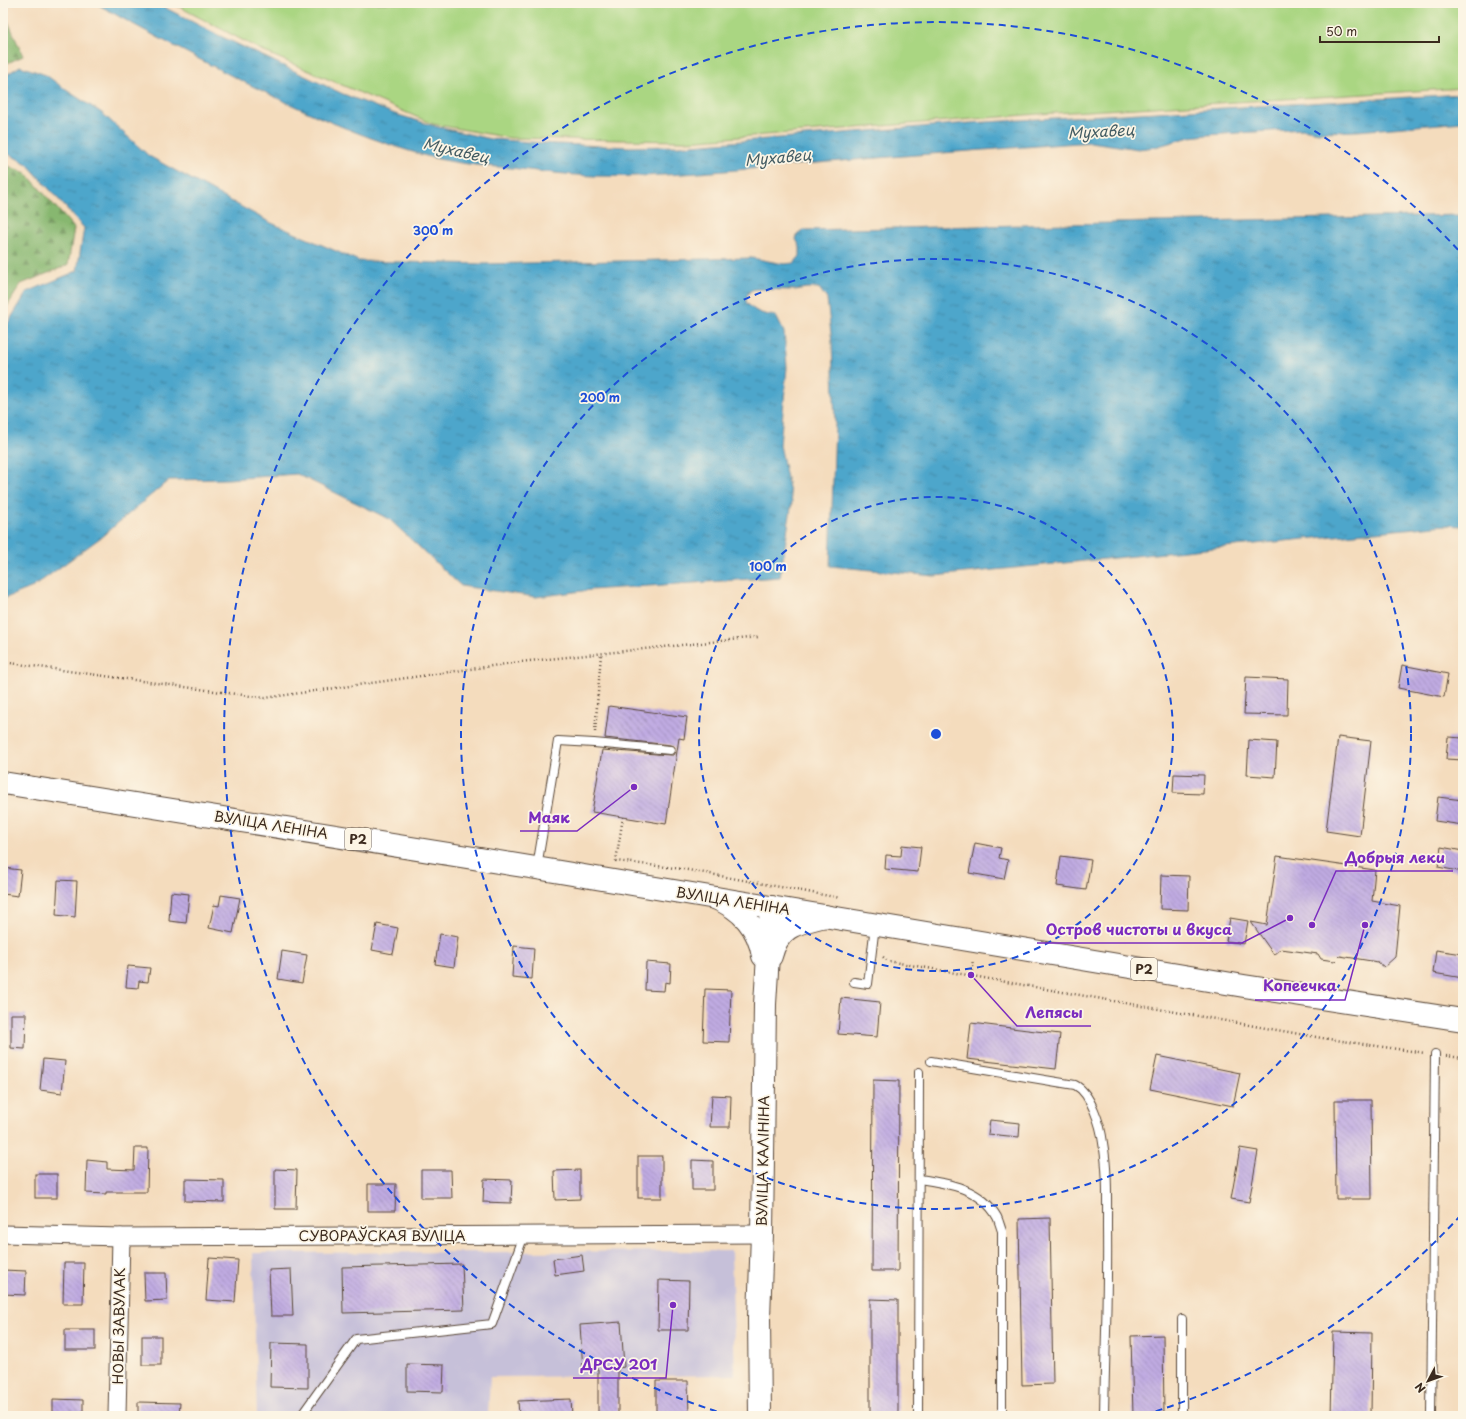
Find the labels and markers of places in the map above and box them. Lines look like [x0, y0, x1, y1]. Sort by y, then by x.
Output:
centre of rings [929, 727, 943, 741]
callout: Маяк [520, 804, 577, 831]
callout: Добрыя леки [1336, 844, 1453, 871]
callout: Остров чистоты и вкуса [1037, 916, 1242, 943]
callout: Копеечка [1255, 973, 1345, 1000]
callout: Лепясы [1017, 999, 1091, 1026]
callout: ДРСУ 201 [573, 1351, 666, 1378]

